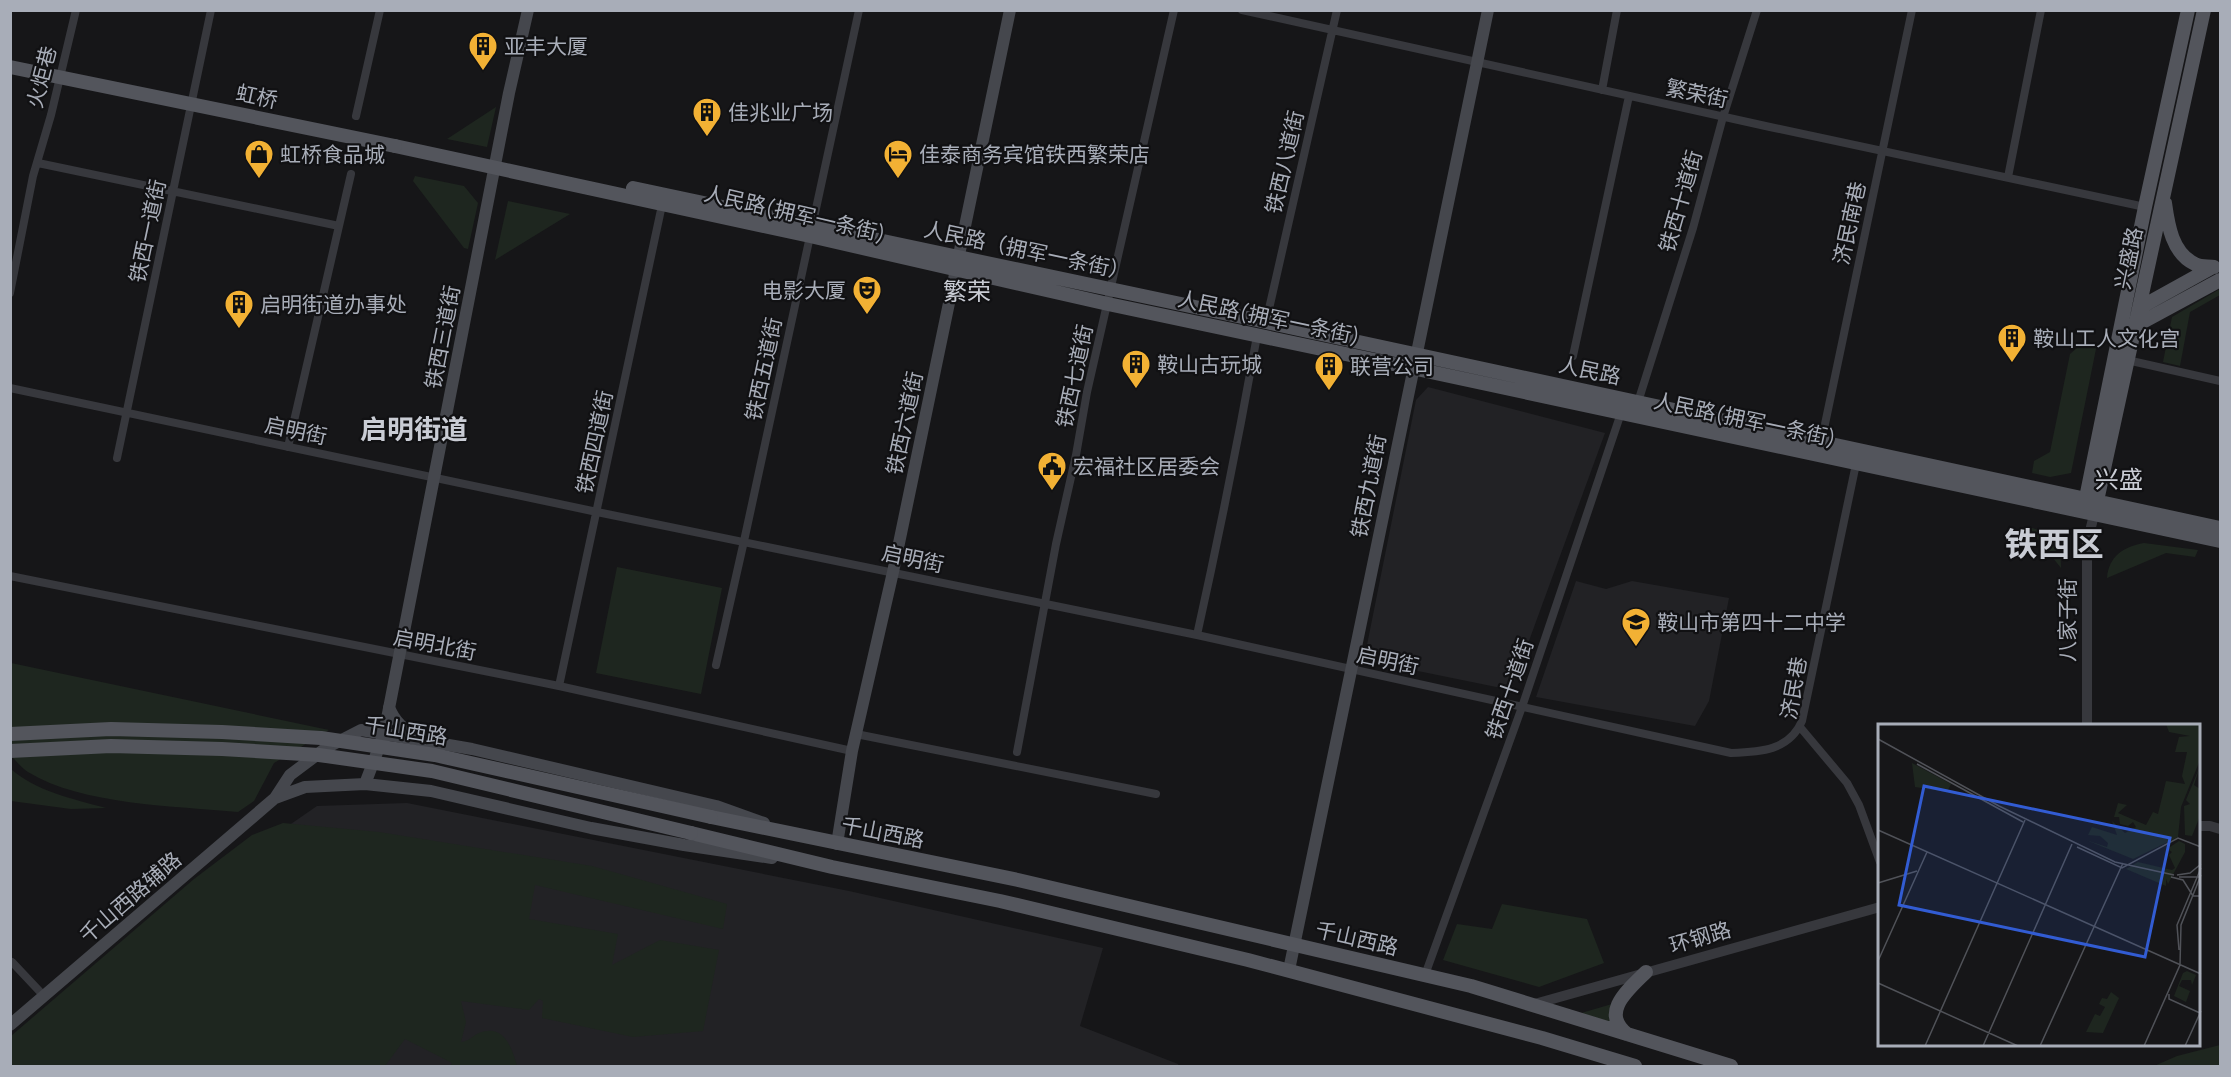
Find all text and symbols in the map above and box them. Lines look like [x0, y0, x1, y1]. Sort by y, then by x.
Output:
building icon: 亚丰大厦 [467, 30, 499, 72]
place label: 亚丰大厦 [504, 32, 588, 60]
street label: 火炬巷 [20, 43, 62, 111]
street label: 繁荣街 [1663, 73, 1731, 113]
street label: 虹桥 [234, 78, 280, 114]
building icon: 佳兆业广场 [691, 96, 723, 138]
place label: 佳兆业广场 [728, 98, 833, 126]
street label: 铁西八道街 [1259, 108, 1309, 216]
shop icon: 虹桥食品城 [243, 138, 275, 180]
hotel icon: 佳泰商务宾馆铁西繁荣店 [882, 138, 914, 180]
place label: 虹桥食品城 [280, 140, 385, 168]
place label: 佳泰商务宾馆铁西繁荣店 [919, 140, 1150, 168]
street label: 铁西十道街 [1652, 147, 1708, 255]
street label: 铁西一道街 [122, 177, 172, 285]
street label: 人民路(拥军一条街) [701, 178, 889, 248]
street label: 济民南巷 [1827, 179, 1871, 267]
street label: 人民路（拥军一条街） [921, 214, 1133, 286]
street label: 兴盛路 [2108, 224, 2148, 292]
theatre icon: 电影大厦 [851, 274, 883, 316]
district label: 繁荣 [943, 274, 991, 307]
place label: 电影大厦 [762, 276, 846, 304]
street label: 铁西三道街 [418, 283, 466, 391]
street label: 人民路(拥军一条街) [1175, 284, 1363, 350]
building icon: 启明街道办事处 [223, 288, 255, 330]
place label: 启明街道办事处 [260, 290, 407, 318]
street label: 铁西五道街 [738, 315, 788, 423]
street label: 铁西七道街 [1049, 322, 1099, 430]
building icon: 鞍山工人文化宫 [1996, 322, 2028, 364]
place label: 鞍山工人文化宫 [2033, 324, 2180, 352]
building icon: 鞍山古玩城 [1120, 348, 1152, 390]
place label: 鞍山古玩城 [1157, 350, 1262, 378]
building icon: 联营公司 [1313, 350, 1345, 392]
street label: 人民路 [1556, 350, 1624, 390]
place label: 联营公司 [1350, 352, 1434, 380]
street label: 铁西六道街 [879, 369, 929, 477]
street label: 人民路(拥军一条街) [1651, 386, 1839, 452]
street label: 铁西四道街 [569, 388, 619, 496]
street label: 启明街 [262, 410, 330, 450]
district label: 启明街道 [360, 410, 468, 447]
street label: 铁西九道街 [1344, 432, 1392, 540]
public building icon: 宏福社区居委会 [1036, 450, 1068, 492]
place label: 宏福社区居委会 [1073, 452, 1220, 480]
district label: 兴盛 [2095, 462, 2143, 495]
district label: 铁西区 [2005, 521, 2104, 566]
street label: 启明街 [879, 538, 947, 578]
street label: 八家子街 [2053, 578, 2081, 662]
school or university icon: 鞍山市第四十二中学 [1620, 606, 1652, 648]
place label: 鞍山市第四十二中学 [1657, 608, 1846, 636]
street label: 启明北街 [391, 622, 479, 666]
street label: 铁西十道街 [1479, 635, 1539, 743]
street label: 启明街 [1354, 640, 1422, 680]
street label: 济民巷 [1774, 655, 1812, 721]
street label: 千山西路 [362, 710, 450, 750]
inset map [1878, 724, 2201, 1047]
street label: 千山西路 [839, 810, 927, 854]
street label: 千山西路辅路 [73, 845, 187, 949]
street label: 千山西路 [1313, 915, 1401, 961]
street label: 环钢路 [1666, 915, 1734, 959]

